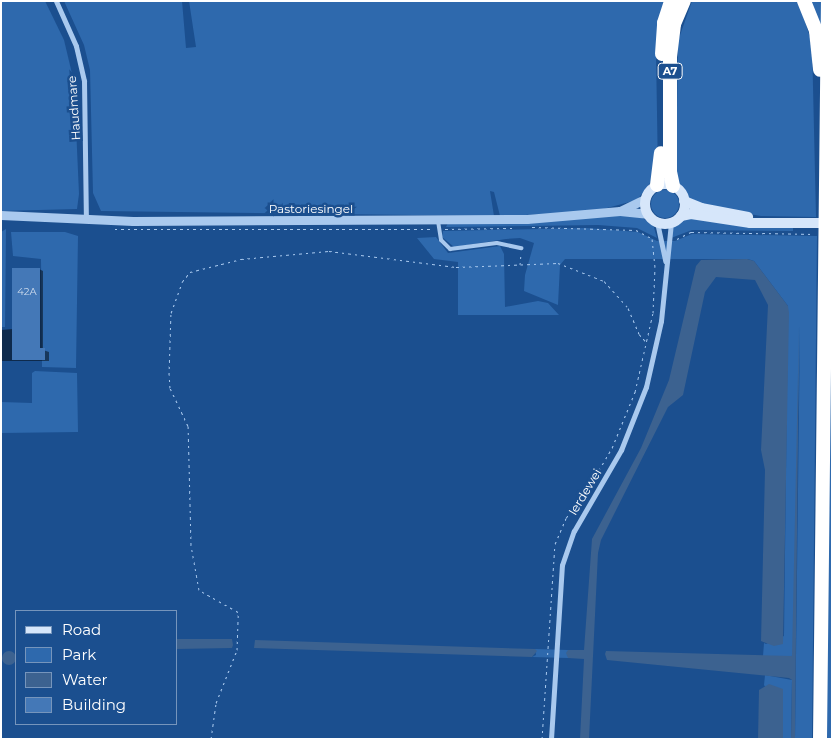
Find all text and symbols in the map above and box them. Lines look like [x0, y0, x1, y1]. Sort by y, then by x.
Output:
road number: A7 [658, 62, 682, 80]
street label: Haudmare [65, 75, 83, 141]
street label: Pastoriesingel [269, 202, 353, 216]
house number: 42A [17, 286, 37, 298]
street label: Ierdewei [566, 466, 604, 518]
legend [15, 610, 178, 725]
text: Road [62, 620, 101, 639]
text: Park [62, 645, 96, 664]
text: Water [62, 670, 108, 689]
text: Building [62, 695, 126, 714]

